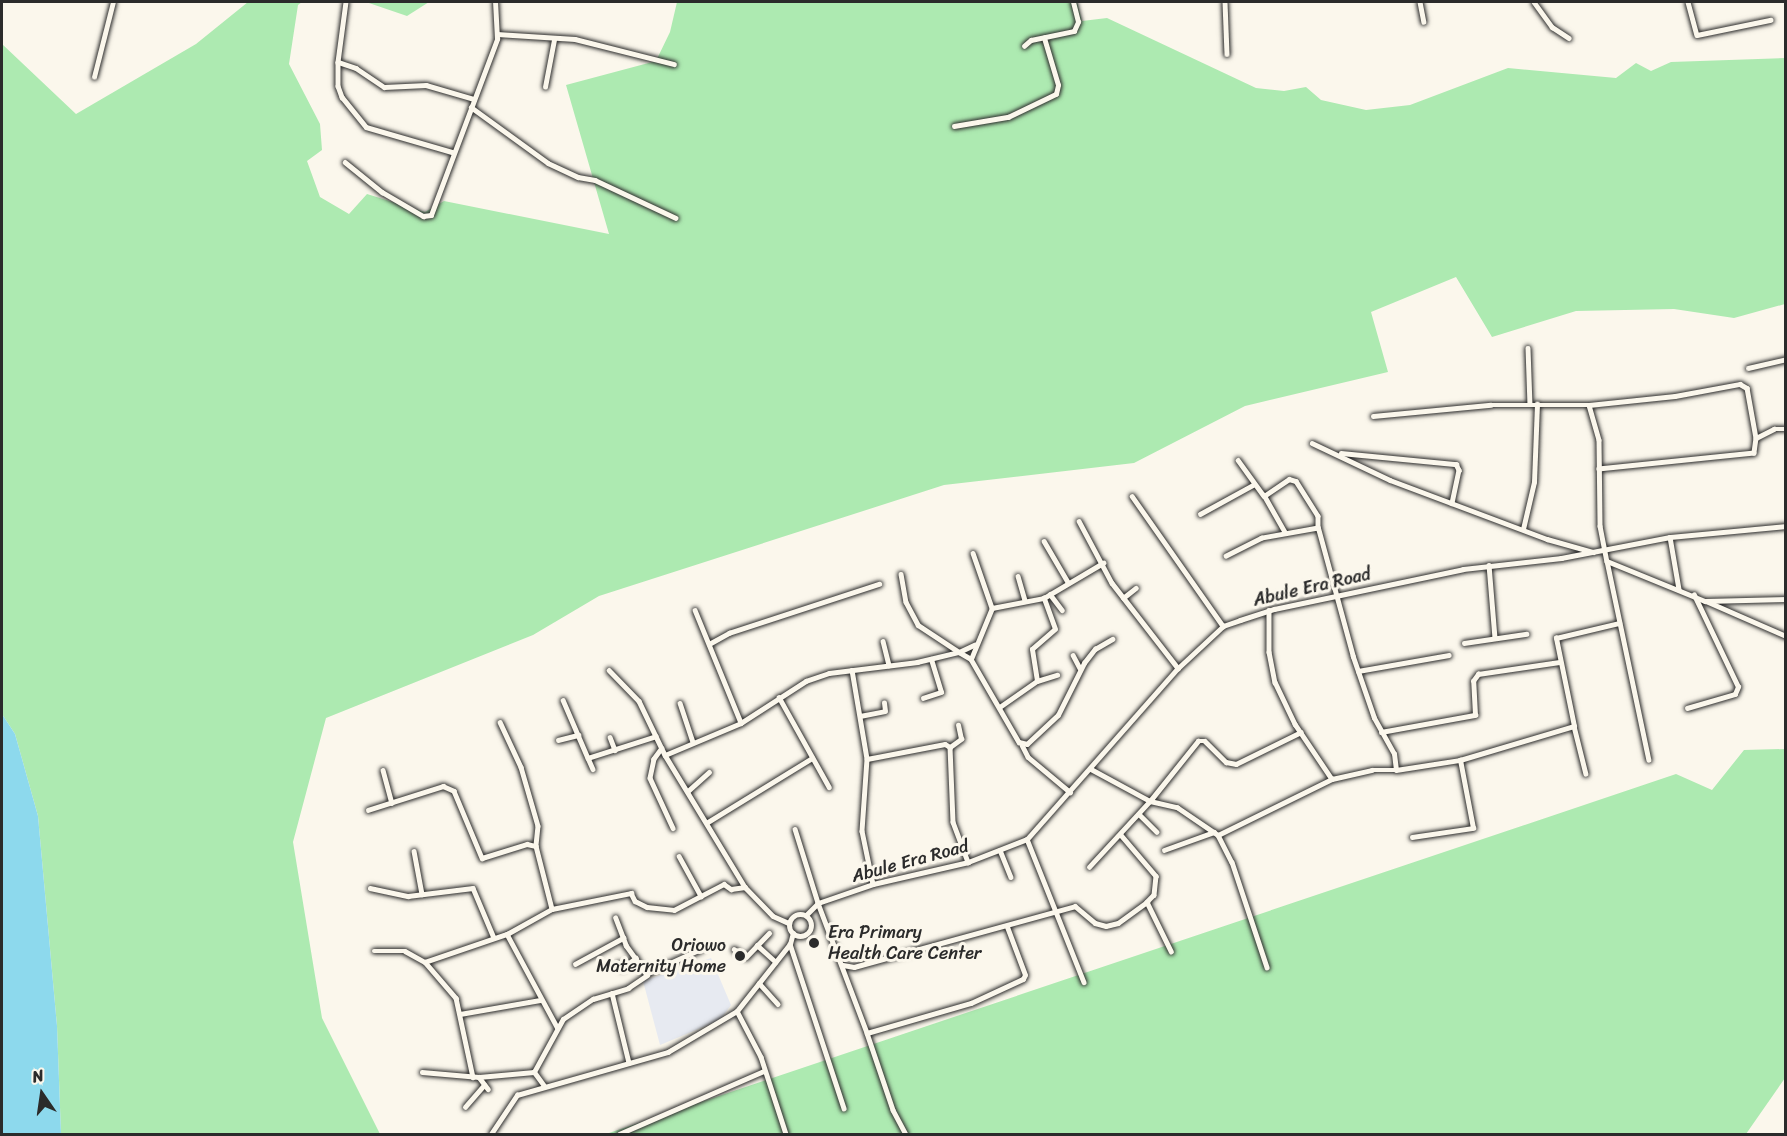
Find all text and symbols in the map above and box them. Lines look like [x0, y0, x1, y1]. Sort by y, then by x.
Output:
street label: Abule Era Road [1251, 563, 1373, 611]
street label: Abule Era Road [849, 835, 971, 887]
place label: Era Primary Health Care Center [828, 922, 982, 964]
marker: Era Primary Health Care Center [805, 934, 823, 952]
place label: Oriowo Maternity Home [596, 935, 726, 978]
marker: Oriowo Maternity Home [731, 947, 749, 965]
text: N [29, 1061, 47, 1091]
north arrow [12, 1064, 72, 1124]

